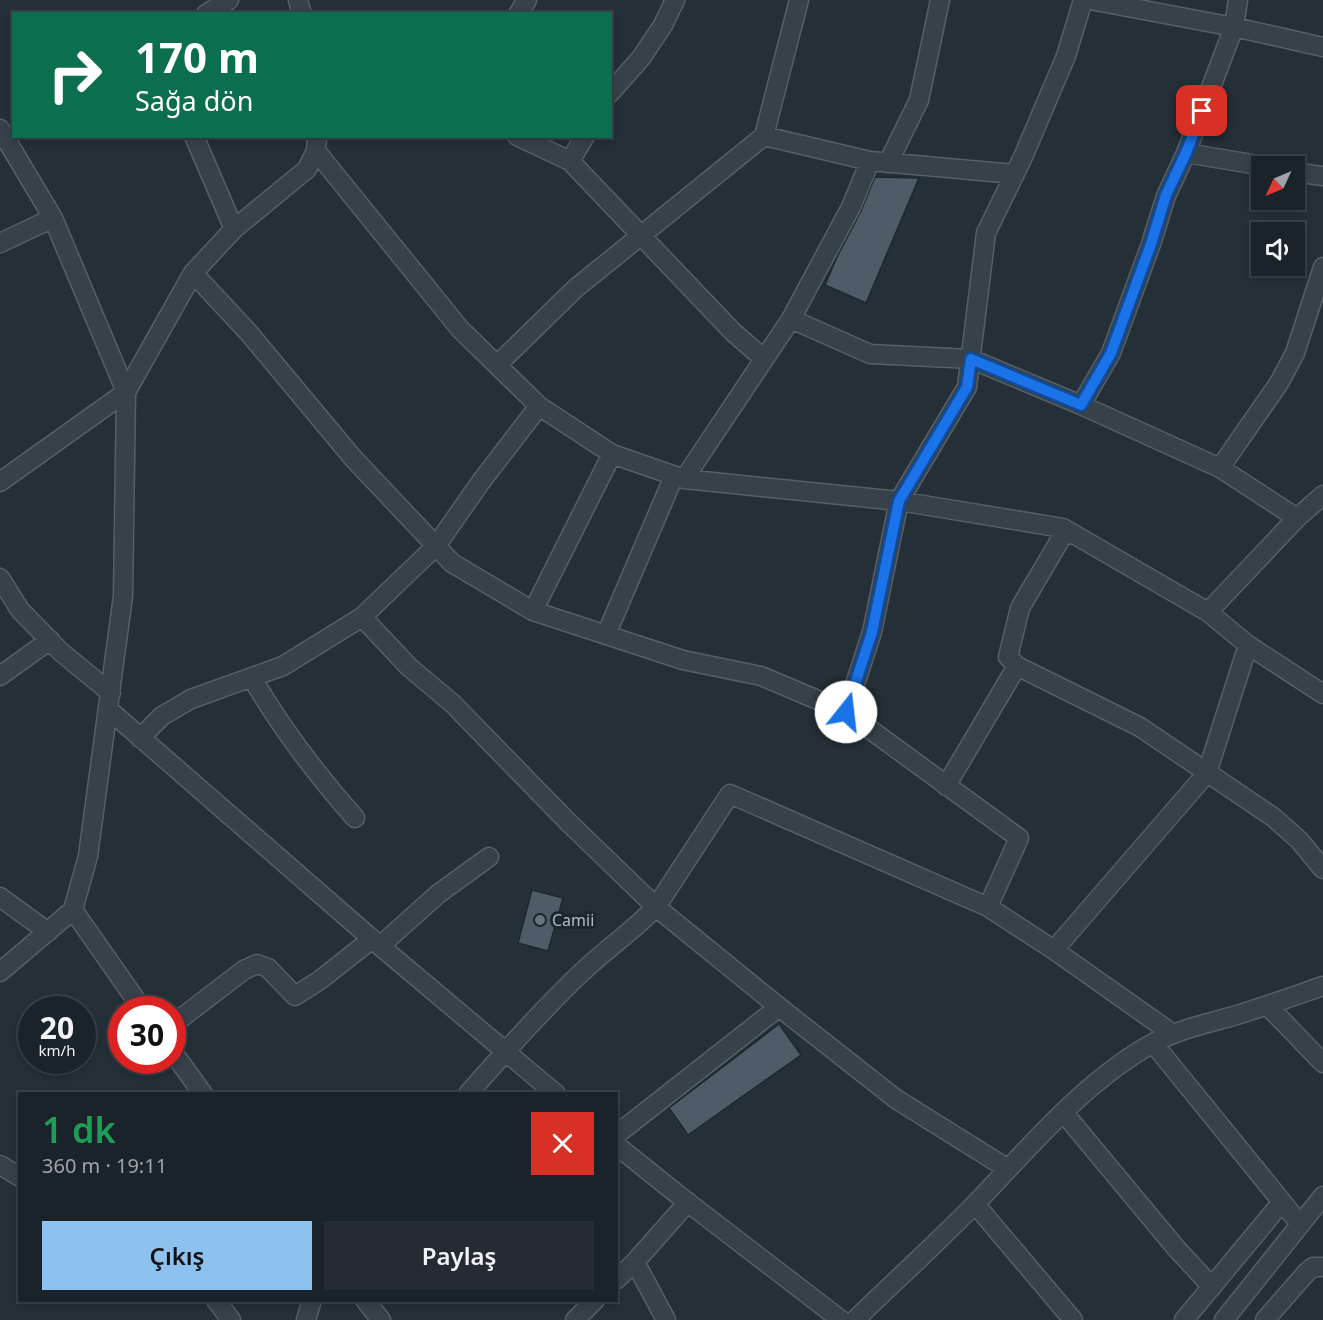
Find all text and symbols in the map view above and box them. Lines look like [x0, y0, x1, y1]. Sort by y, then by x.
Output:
text: 170 m [135, 28, 259, 85]
icon: right [36, 36, 114, 114]
text: Sağa dön [135, 82, 253, 119]
pin [1176, 85, 1227, 136]
icon: arrive [1185, 94, 1218, 127]
north arrow [1251, 156, 1305, 210]
map controls [1251, 156, 1305, 276]
button: sound [1251, 222, 1305, 276]
position arrow [814, 680, 878, 744]
place label: Camii [552, 909, 594, 931]
marker: Camii [533, 913, 547, 927]
speed limit sign: 30 [108, 996, 186, 1074]
text: 20 [40, 1007, 74, 1048]
text: km/h [39, 1040, 75, 1060]
text: 1 dk [42, 1105, 116, 1154]
button: close [531, 1112, 594, 1175]
text: 360 m · 19:11 [42, 1152, 167, 1179]
button: Çıkış [42, 1221, 312, 1290]
button: Paylaş [324, 1221, 594, 1290]

